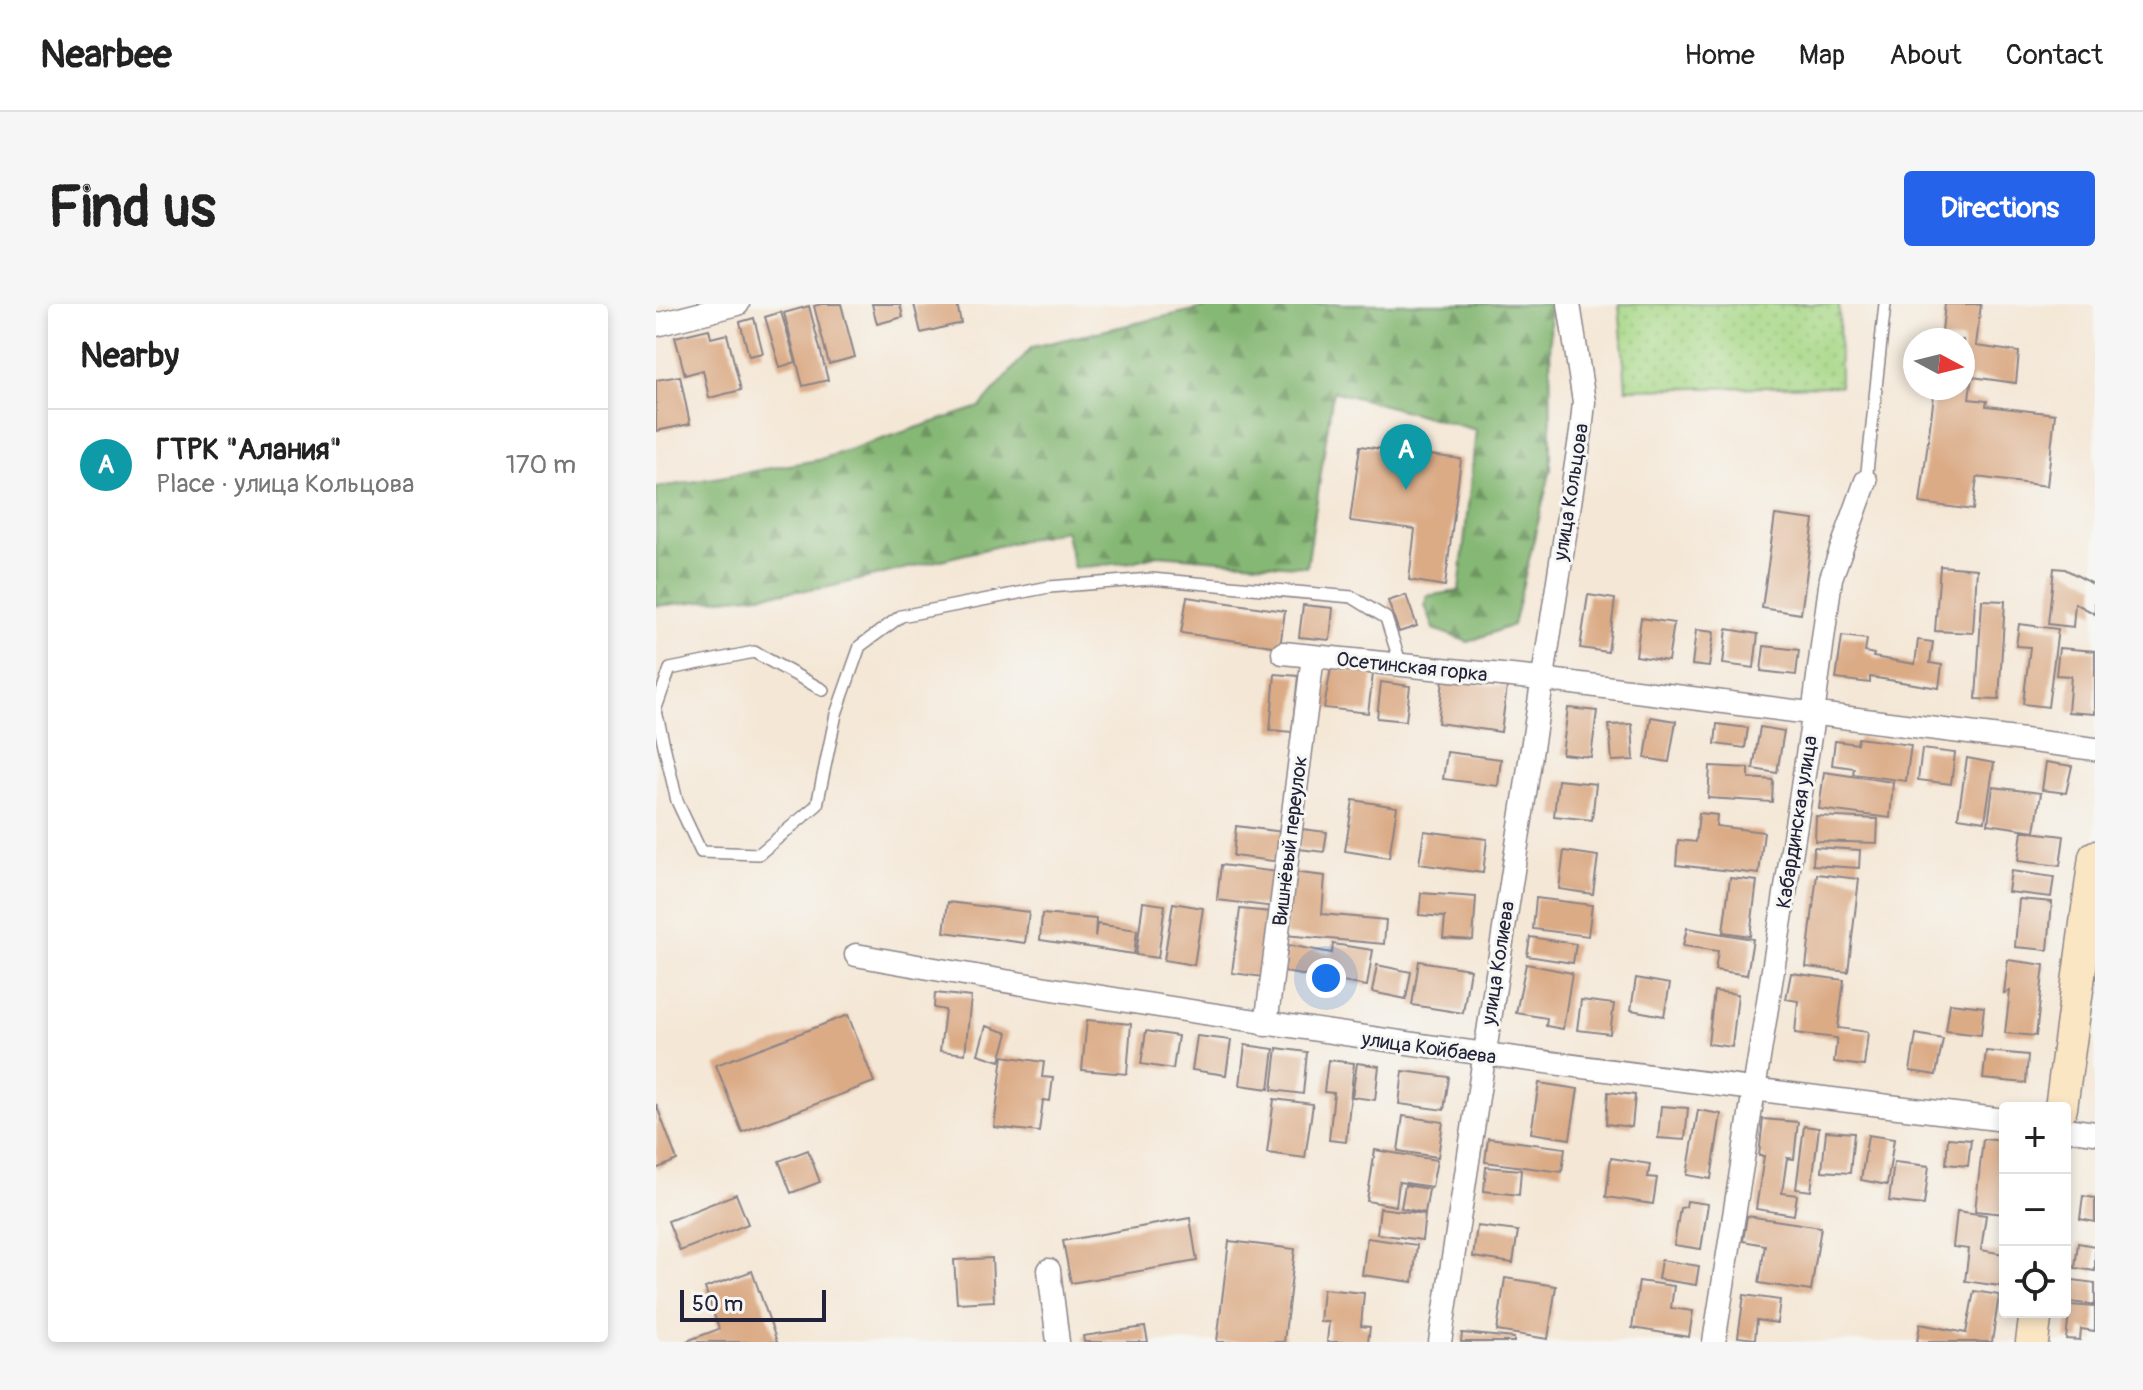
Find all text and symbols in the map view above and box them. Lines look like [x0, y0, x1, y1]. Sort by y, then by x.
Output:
text: Nearbee [40, 31, 172, 79]
text: Home [1684, 38, 1755, 73]
text: Map [1799, 38, 1845, 73]
text: About [1889, 38, 1962, 73]
text: Contact [2006, 38, 2103, 73]
button: Directions [1904, 171, 2095, 246]
text: Find us [48, 174, 216, 243]
north arrow [1903, 328, 1975, 400]
text: Nearby [80, 335, 179, 378]
street label: улица Кольцова [1548, 422, 1594, 563]
pin: A [1380, 424, 1432, 490]
text: ГТРК "Алания" [156, 431, 342, 468]
text: A [98, 449, 114, 481]
text: 170 m [506, 449, 576, 481]
text: Place · улица Кольцова [156, 468, 414, 500]
street label: Осетинская горка [1335, 647, 1489, 687]
street label: Кабардинская улица [1771, 734, 1823, 910]
street label: Вишнёвый переулок [1267, 754, 1313, 928]
street label: улица Колиева [1476, 899, 1520, 1028]
your location [1306, 958, 1346, 998]
street label: улица Койбаева [1359, 1026, 1498, 1070]
map controls [1999, 1102, 2071, 1318]
button: + [1999, 1102, 2071, 1174]
button: − [1999, 1174, 2071, 1246]
button: locate [1999, 1246, 2071, 1318]
scale bar [680, 1286, 826, 1322]
text: 50 m [692, 1290, 743, 1318]

